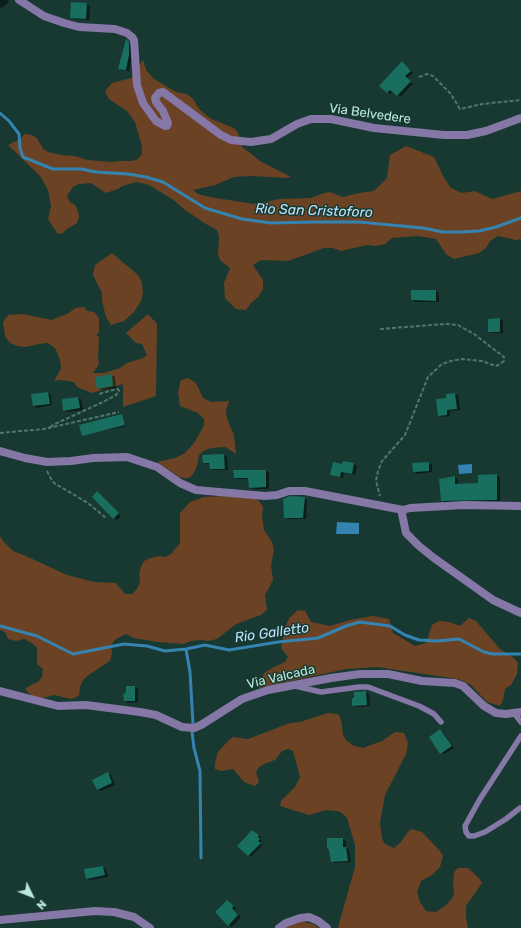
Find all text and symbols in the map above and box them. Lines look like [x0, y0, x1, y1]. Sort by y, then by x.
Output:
street label: Via Belvedere [328, 101, 412, 127]
water label: Rio San Cristoforo [255, 201, 373, 221]
water label: Rio Galletto [234, 619, 310, 647]
street label: Via Valcada [245, 662, 317, 692]
north arrow [12, 876, 52, 916]
text: N [34, 897, 49, 912]

